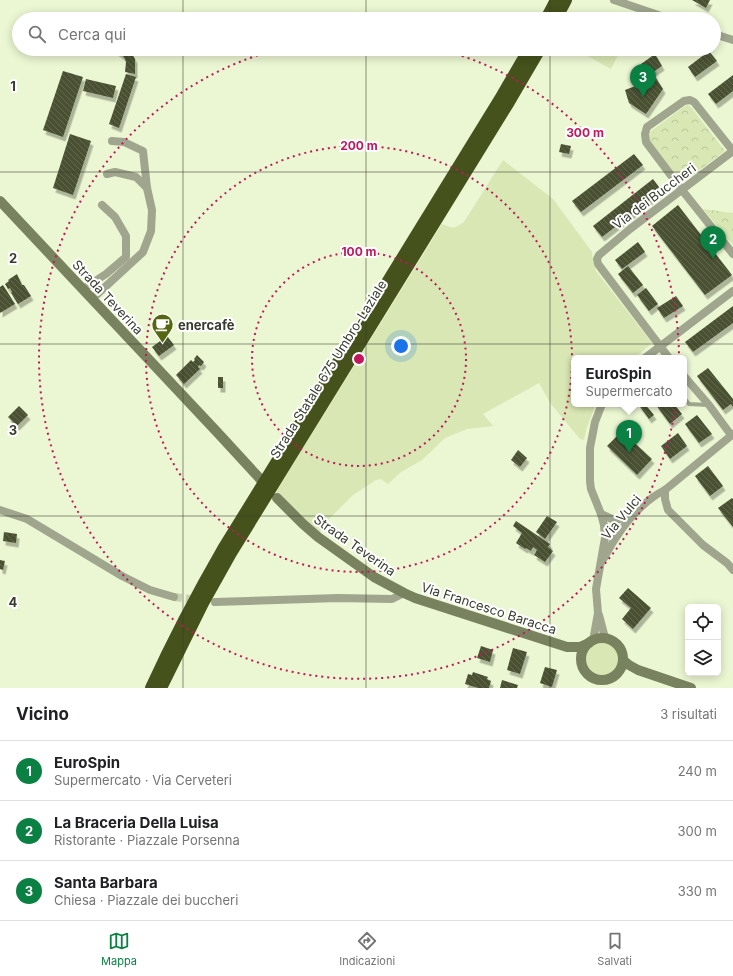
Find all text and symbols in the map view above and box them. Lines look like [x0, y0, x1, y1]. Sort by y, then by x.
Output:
search box [12, 12, 721, 56]
icon: search [26, 23, 48, 45]
text: Cerca qui [58, 25, 126, 44]
pin: 3 [630, 64, 656, 97]
text: 1 [10, 78, 16, 94]
text: 300 m [566, 125, 604, 140]
text: 200 m [340, 138, 378, 153]
street label: Via dei Buccheri [609, 160, 699, 232]
pin: 2 [700, 226, 726, 259]
text: 100 m [341, 244, 377, 259]
text: 2 [9, 250, 17, 266]
street label: Strada Teverina [69, 256, 147, 338]
street label: Strada Statale 675 Umbro-Laziale [266, 277, 390, 461]
cafe icon: enercafè [150, 312, 176, 345]
place label: enercafè [178, 317, 235, 333]
your location [391, 336, 411, 356]
centre of rings [352, 352, 366, 366]
popup [571, 355, 687, 407]
text: EuroSpin [585, 364, 652, 383]
text: Supermercato [585, 383, 673, 399]
pin: 1 [616, 420, 642, 453]
text: 3 [9, 422, 17, 438]
street label: Via Vulci [598, 491, 644, 543]
street label: Strada Teverina [311, 511, 399, 579]
street label: Via Francesco Baracca [419, 579, 559, 637]
text: 4 [9, 594, 18, 610]
map controls [685, 604, 721, 676]
button: locate [685, 604, 721, 640]
button: layers [685, 640, 721, 676]
text: Vicino [16, 704, 69, 724]
text: 3 risultati [660, 706, 717, 722]
text: EuroSpin [54, 753, 120, 772]
text: 1 [26, 763, 32, 779]
text: 240 m [678, 763, 717, 779]
text: Supermercato · Via Cerveteri [54, 772, 232, 788]
text: La Braceria Della Luisa [54, 813, 219, 832]
text: 2 [25, 823, 33, 839]
text: 300 m [678, 823, 717, 839]
text: Ristorante · Piazzale Porsenna [54, 832, 240, 848]
text: Santa Barbara [54, 873, 158, 892]
text: 3 [25, 883, 33, 899]
text: 330 m [678, 883, 717, 899]
text: Chiesa · Piazzale dei buccheri [54, 892, 238, 908]
tab: Mappa [101, 930, 137, 968]
tab: Indicazioni [339, 930, 395, 968]
tab: Salvati [597, 930, 632, 968]

